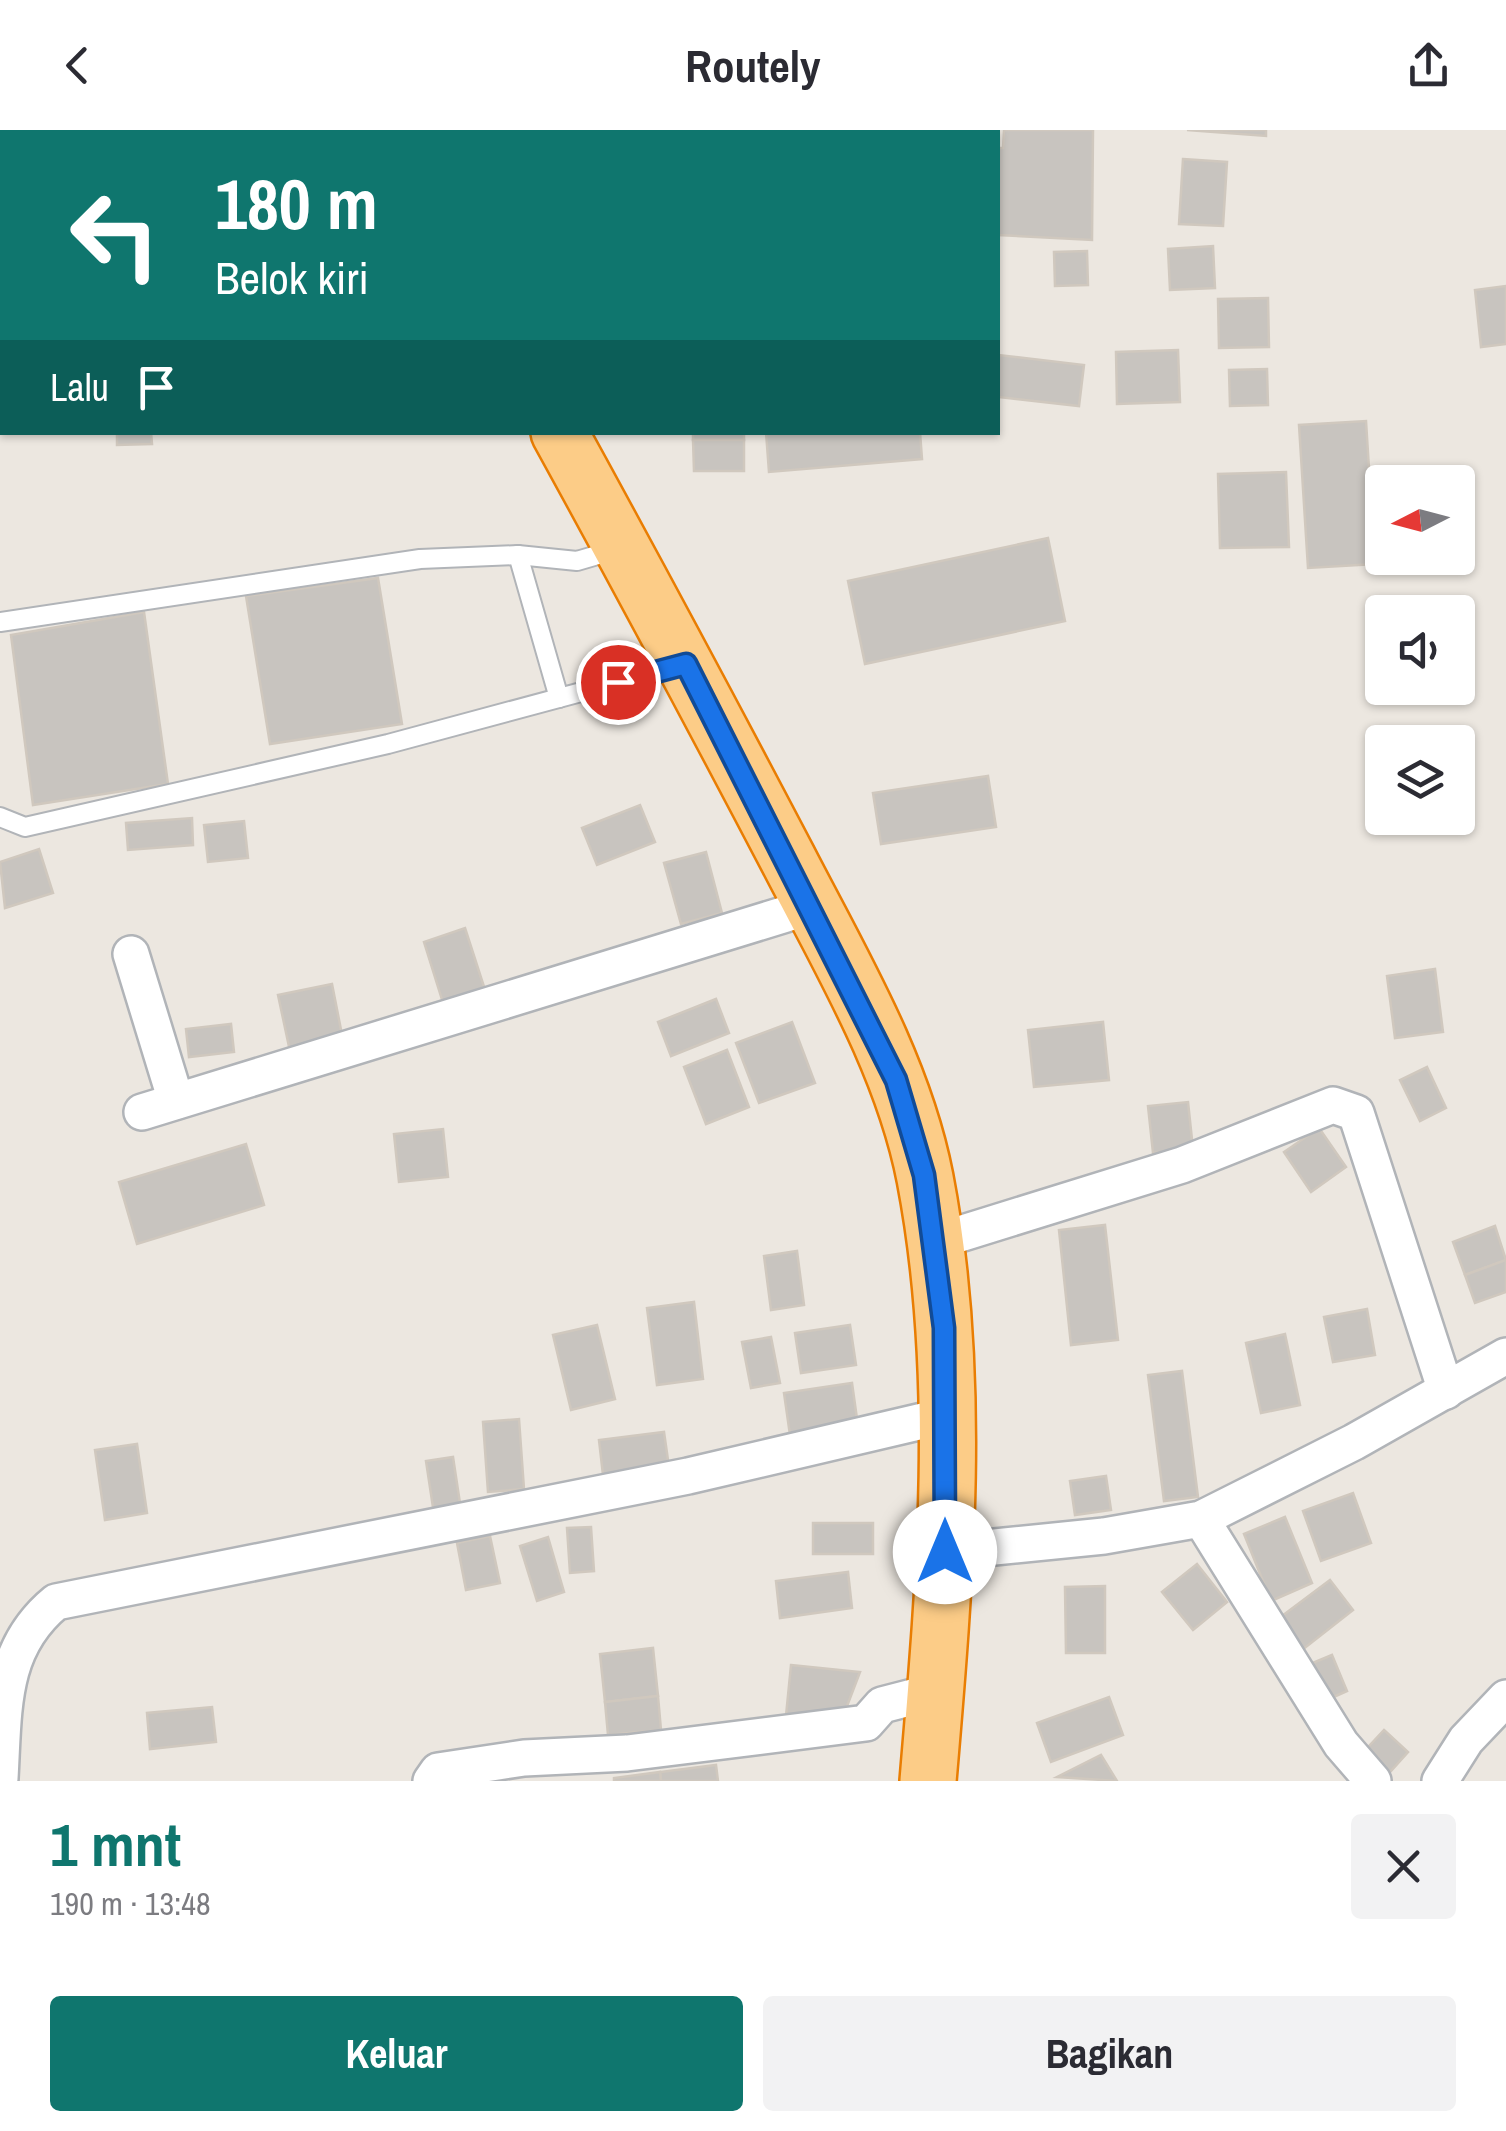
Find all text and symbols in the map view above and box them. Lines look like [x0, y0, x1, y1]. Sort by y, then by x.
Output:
text: Routely [685, 35, 821, 96]
icon: back [50, 38, 105, 93]
icon: share [1401, 38, 1456, 93]
text: 180 m [215, 157, 378, 251]
icon: left [50, 170, 180, 300]
text: Belok kiri [215, 247, 369, 308]
icon: arrive [129, 360, 184, 415]
text: Lalu [50, 362, 109, 413]
north arrow [1365, 465, 1475, 575]
map controls [1365, 465, 1475, 835]
button: sound [1365, 595, 1475, 705]
pin [576, 640, 661, 725]
icon: arrive [591, 655, 646, 710]
button: layers [1365, 725, 1475, 835]
position arrow [893, 1500, 997, 1604]
text: 1 mnt [50, 1804, 181, 1885]
button: close [1351, 1814, 1456, 1919]
text: 190 m · 13:48 [50, 1882, 210, 1925]
button: Keluar [50, 1996, 743, 2111]
button: Bagikan [763, 1996, 1456, 2111]

